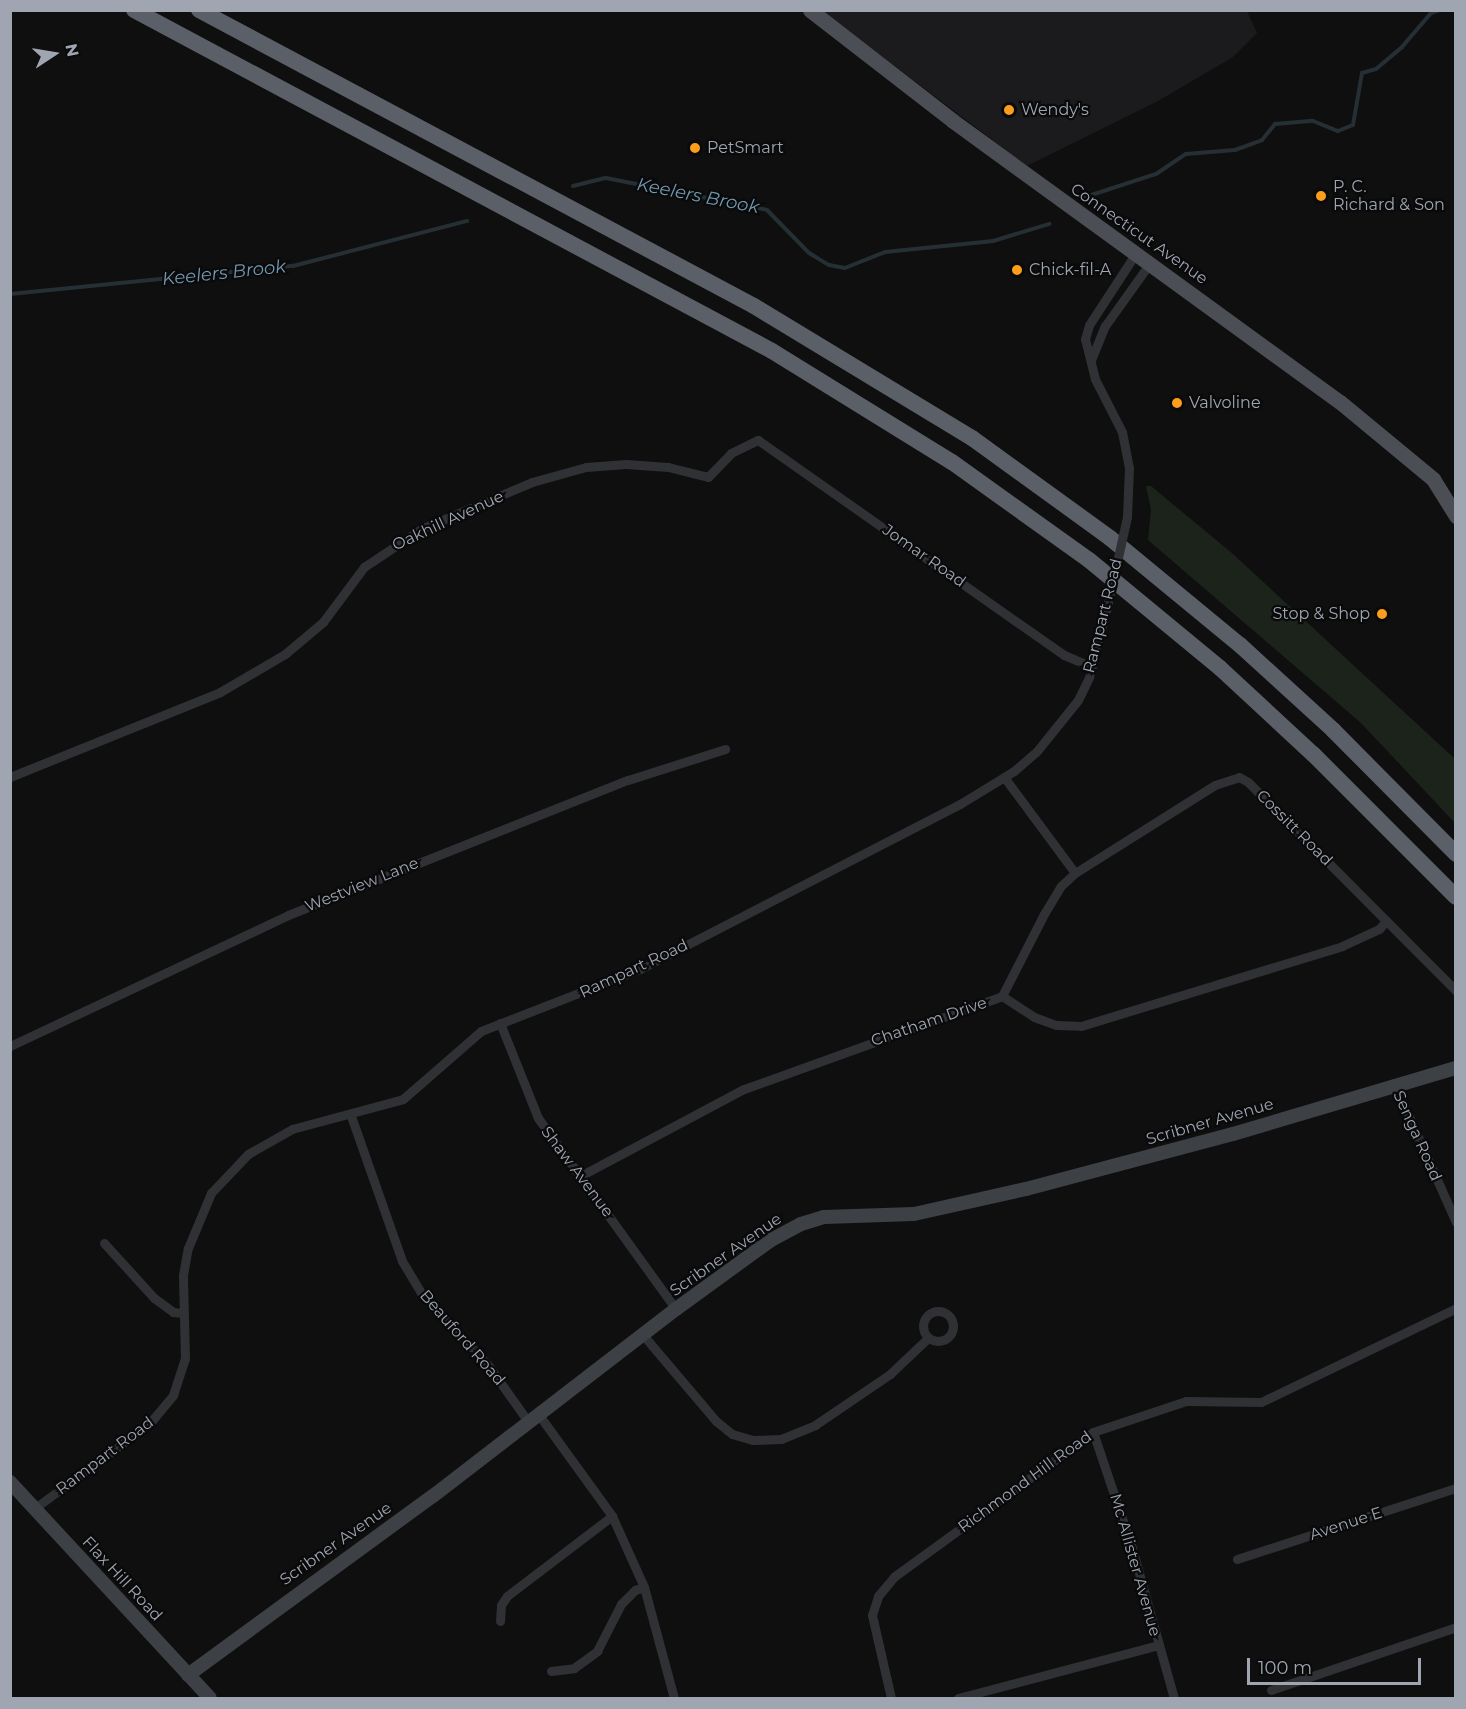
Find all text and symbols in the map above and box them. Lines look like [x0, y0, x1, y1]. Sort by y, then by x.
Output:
north arrow [24, 24, 84, 84]
text: N [61, 42, 83, 58]
place label: Wendy's [1021, 100, 1089, 120]
marker: Wendy's [1002, 103, 1016, 117]
place label: PetSmart [707, 138, 784, 158]
marker: PetSmart [688, 141, 702, 155]
water label: Keelers Brook [635, 174, 761, 218]
place label: P. C. Richard & Son [1333, 177, 1445, 215]
street label: Connecticut Avenue [1067, 179, 1211, 289]
marker: P. C. Richard & Son [1314, 189, 1328, 203]
water label: Keelers Brook [161, 256, 287, 290]
place label: Chick-fil-A [1029, 260, 1111, 280]
marker: Chick-fil-A [1010, 263, 1024, 277]
place label: Valvoline [1189, 393, 1261, 413]
marker: Valvoline [1170, 396, 1184, 410]
street label: Oakhill Avenue [389, 487, 507, 555]
street label: Jomar Road [879, 520, 969, 592]
street label: Rampart Road [1079, 557, 1127, 675]
place label: Stop & Shop [1272, 604, 1370, 624]
marker: Stop & Shop [1375, 607, 1389, 621]
street label: Cossitt Road [1252, 786, 1336, 870]
street label: Westview Lane [302, 853, 422, 917]
street label: Rampart Road [577, 936, 691, 1002]
street label: Chatham Drive [868, 993, 990, 1051]
street label: Senga Road [1389, 1088, 1445, 1184]
street label: Scribner Avenue [1144, 1095, 1276, 1149]
street label: Shaw Avenue [537, 1123, 617, 1221]
street label: Scribner Avenue [667, 1209, 785, 1301]
street label: Beauford Road [415, 1286, 509, 1390]
street label: Rampart Road [52, 1413, 158, 1499]
street label: Richmond Hill Road [954, 1427, 1096, 1537]
street label: Mc Allister Avenue [1105, 1491, 1165, 1639]
street label: Scribner Avenue [277, 1498, 395, 1590]
street label: Avenue E [1307, 1503, 1385, 1545]
street label: Flax Hill Road [78, 1533, 166, 1625]
scale bar [1250, 1646, 1424, 1684]
text: 100 m [1258, 1657, 1312, 1679]

